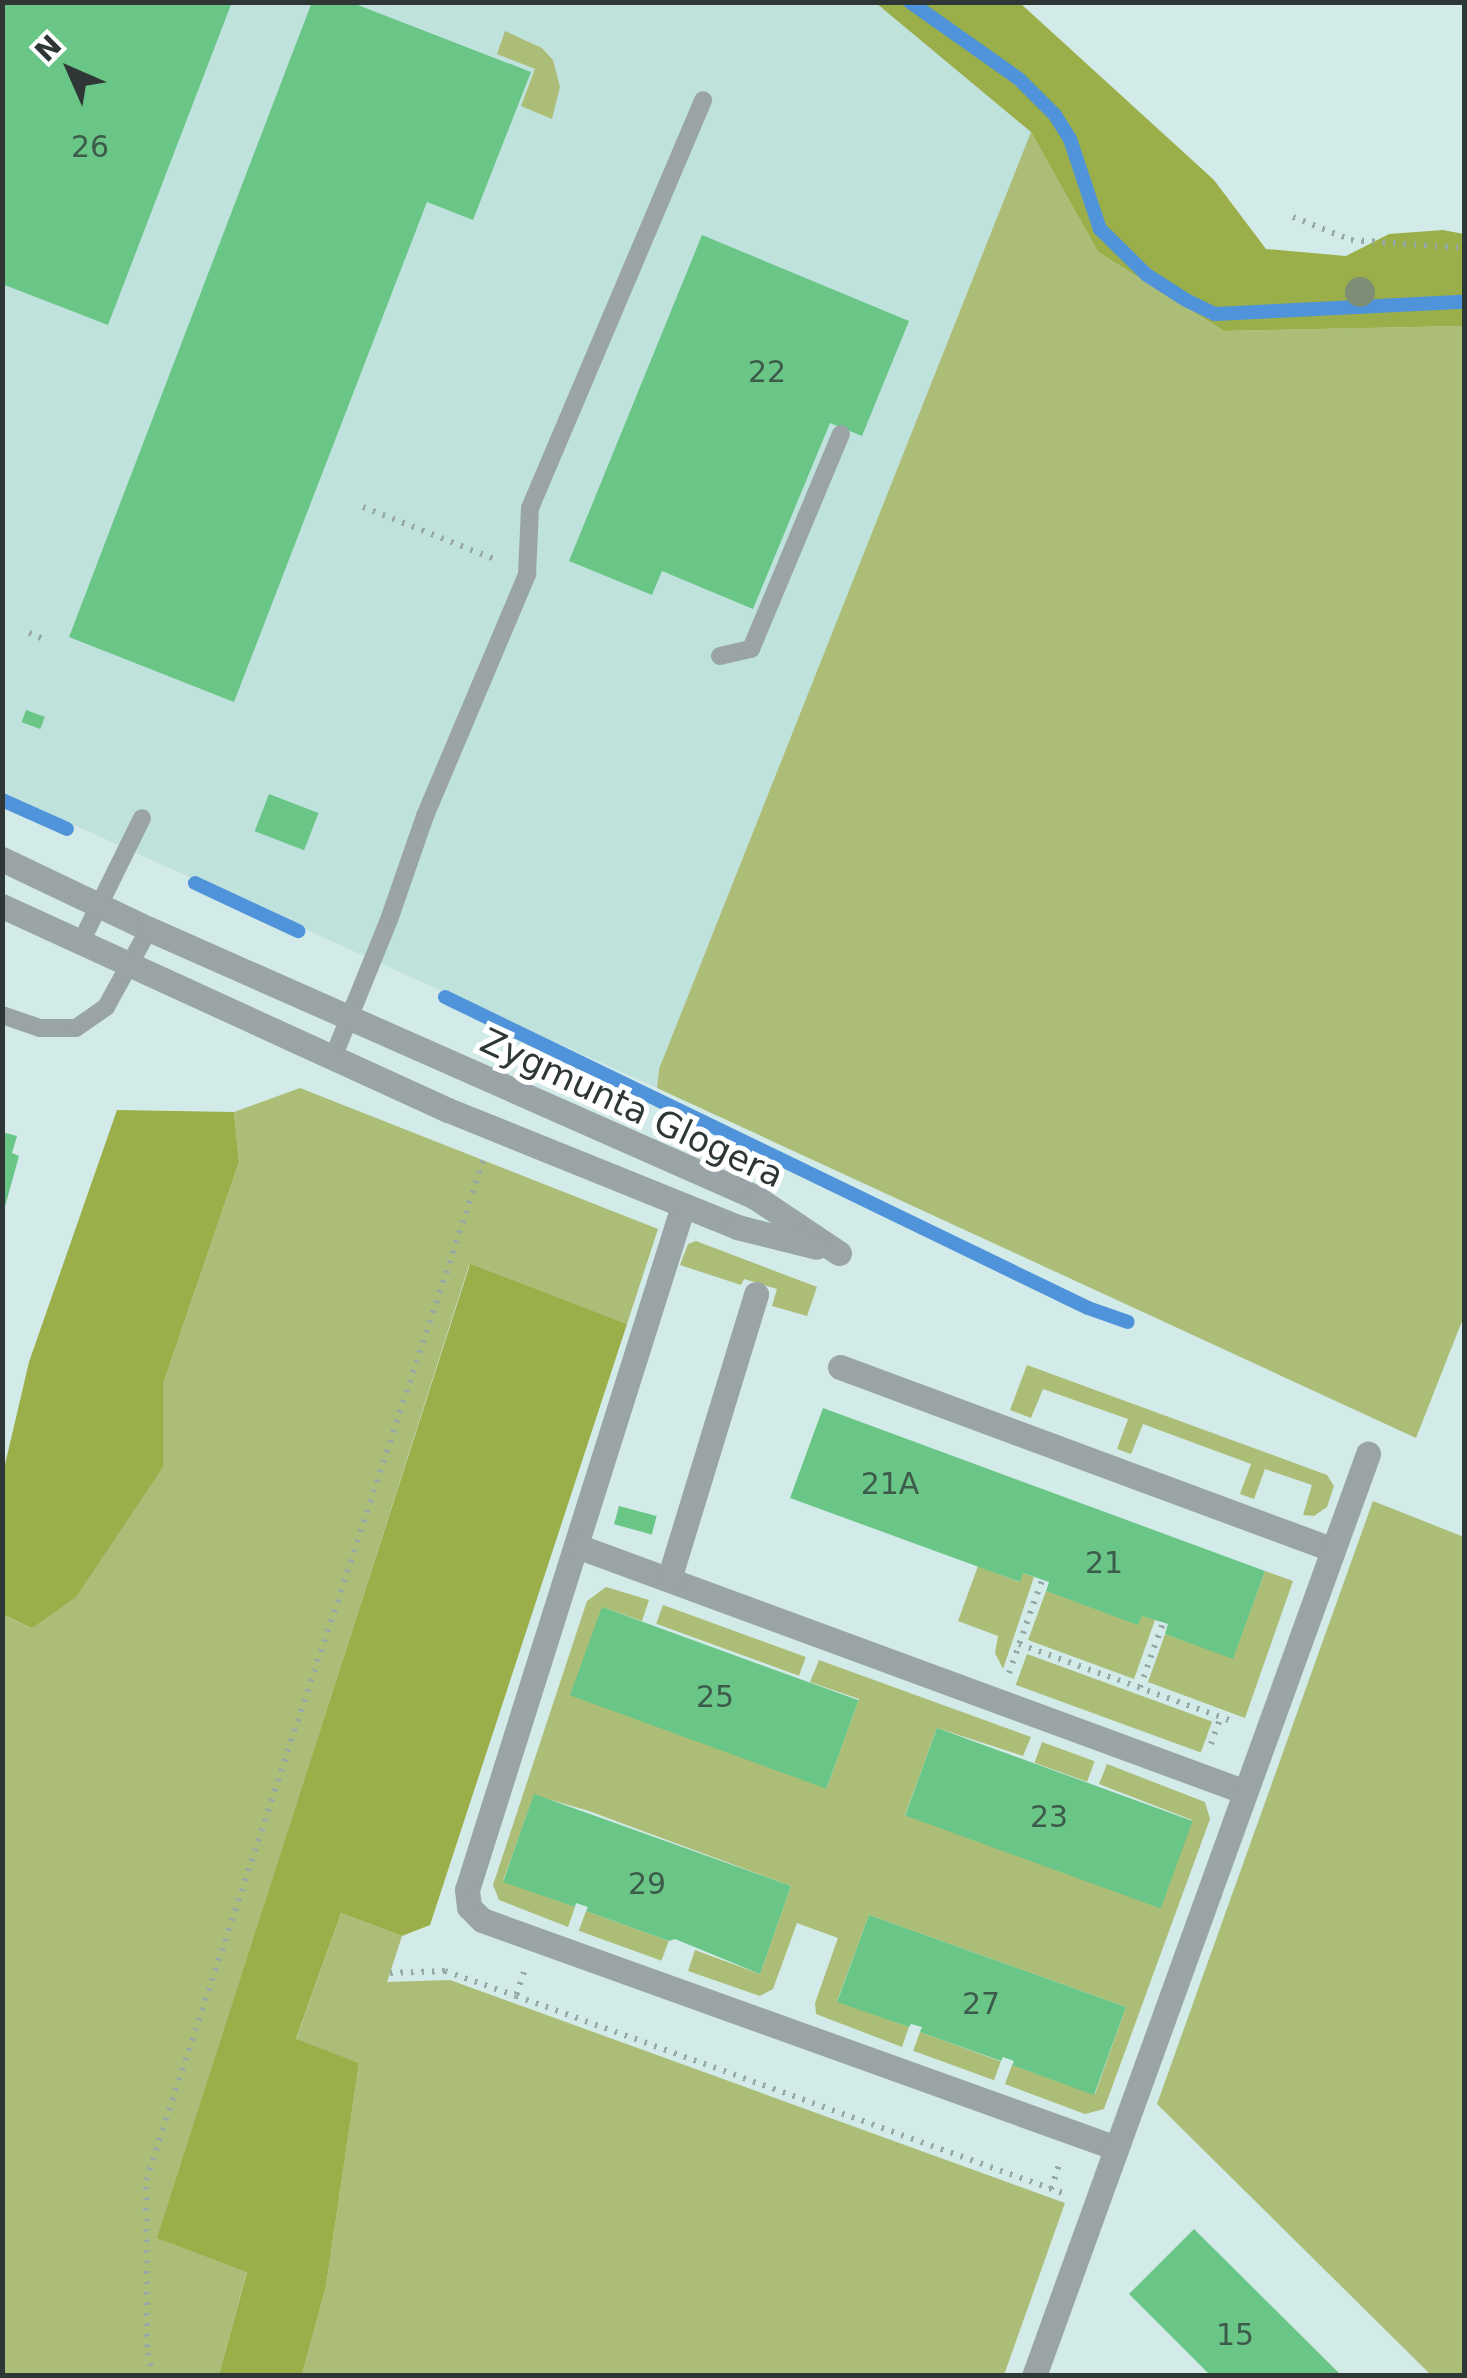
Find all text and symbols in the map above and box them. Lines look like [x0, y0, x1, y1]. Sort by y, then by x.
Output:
north arrow [20, 20, 120, 120]
text: N [28, 28, 68, 68]
house number: 26 [71, 129, 109, 165]
house number: 22 [748, 354, 786, 390]
street label: Zygmunta Glogera [474, 1019, 790, 1197]
house number: 21A [861, 1466, 919, 1502]
house number: 21 [1085, 1545, 1123, 1581]
house number: 25 [696, 1679, 734, 1715]
house number: 23 [1030, 1799, 1068, 1835]
house number: 29 [628, 1866, 666, 1902]
house number: 27 [962, 1986, 1000, 2022]
house number: 15 [1216, 2317, 1254, 2353]

